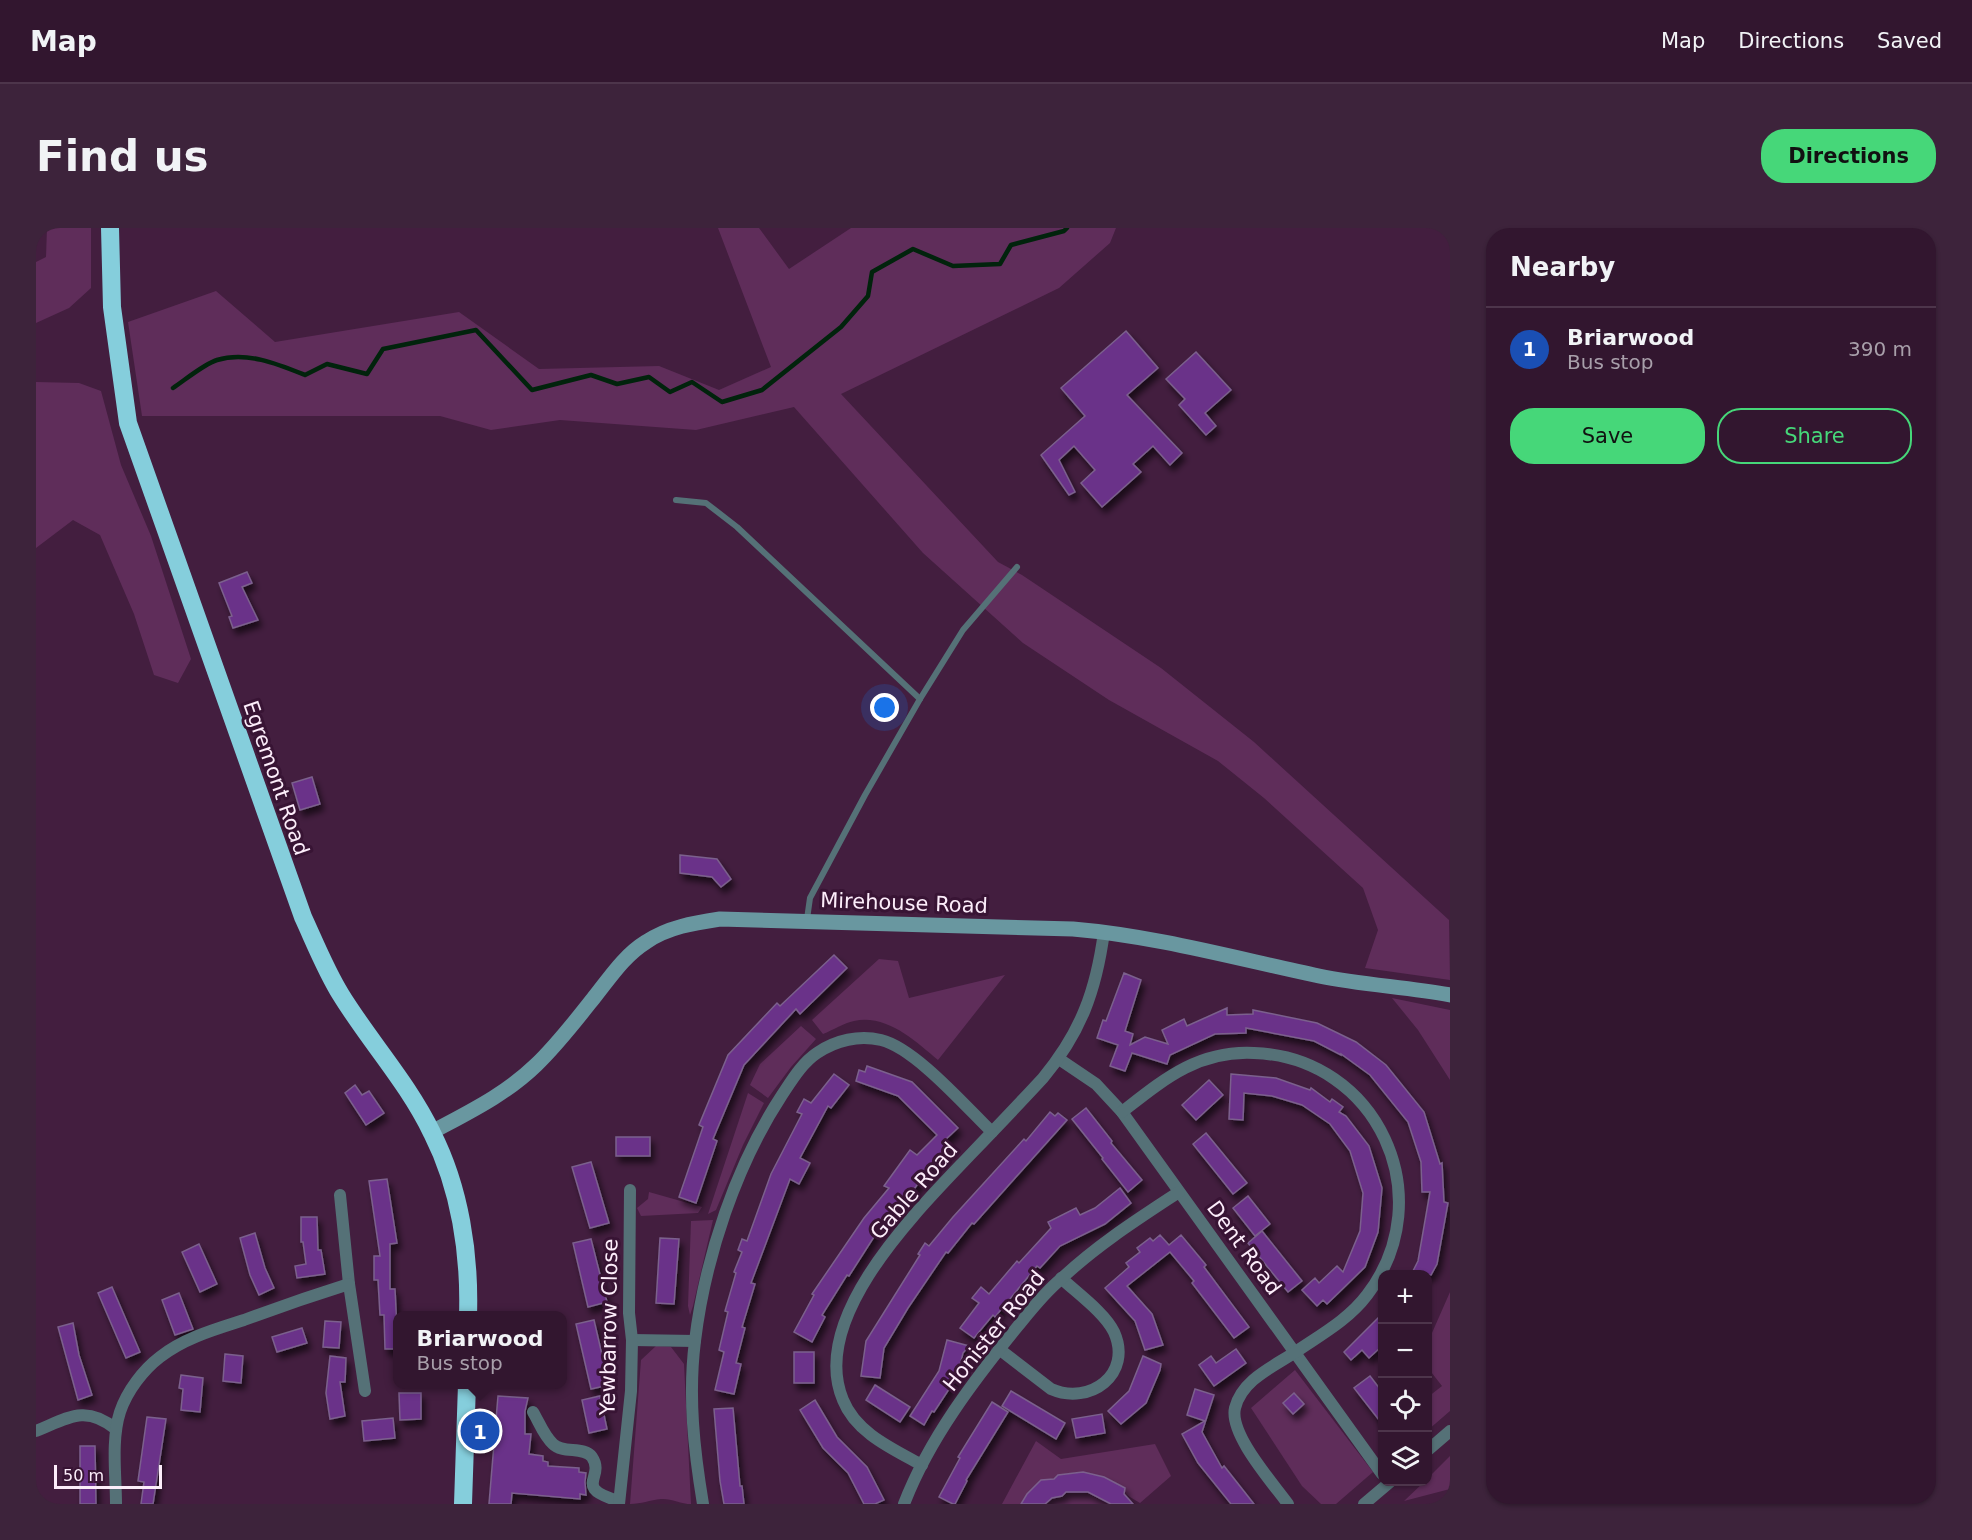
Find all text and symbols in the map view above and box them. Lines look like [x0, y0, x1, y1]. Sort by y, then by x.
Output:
text: Map [30, 25, 97, 58]
text: Map [1661, 29, 1705, 53]
text: Directions [1738, 29, 1844, 53]
text: Saved [1877, 29, 1942, 53]
button: Directions [1761, 129, 1936, 183]
text: Find us [36, 132, 209, 181]
text: Nearby [1510, 252, 1615, 282]
text: Briarwood [1567, 325, 1694, 350]
text: 1 [1523, 337, 1536, 361]
text: 390 m [1848, 337, 1912, 361]
text: Bus stop [1567, 350, 1653, 374]
button: Save [1510, 408, 1705, 464]
button: Share [1717, 408, 1912, 464]
your location [870, 693, 899, 722]
street label: Egremont Road [238, 698, 314, 858]
street label: Mirehouse Road [820, 888, 988, 918]
street label: Gable Road [865, 1138, 963, 1244]
street label: Dent Road [1202, 1196, 1286, 1300]
street label: Yewbarrow Close [595, 1238, 623, 1417]
street label: Honister Road [938, 1266, 1050, 1396]
map controls [1378, 1270, 1432, 1486]
button: + [1378, 1270, 1432, 1324]
popup [393, 1311, 567, 1389]
button: − [1378, 1324, 1432, 1378]
text: Briarwood [416, 1326, 544, 1351]
text: Bus stop [416, 1351, 503, 1375]
button: locate [1378, 1378, 1432, 1432]
pin: 1 [460, 1408, 500, 1454]
button: layers [1378, 1432, 1432, 1486]
scale bar [54, 1462, 162, 1490]
text: 50 m [63, 1466, 104, 1485]

